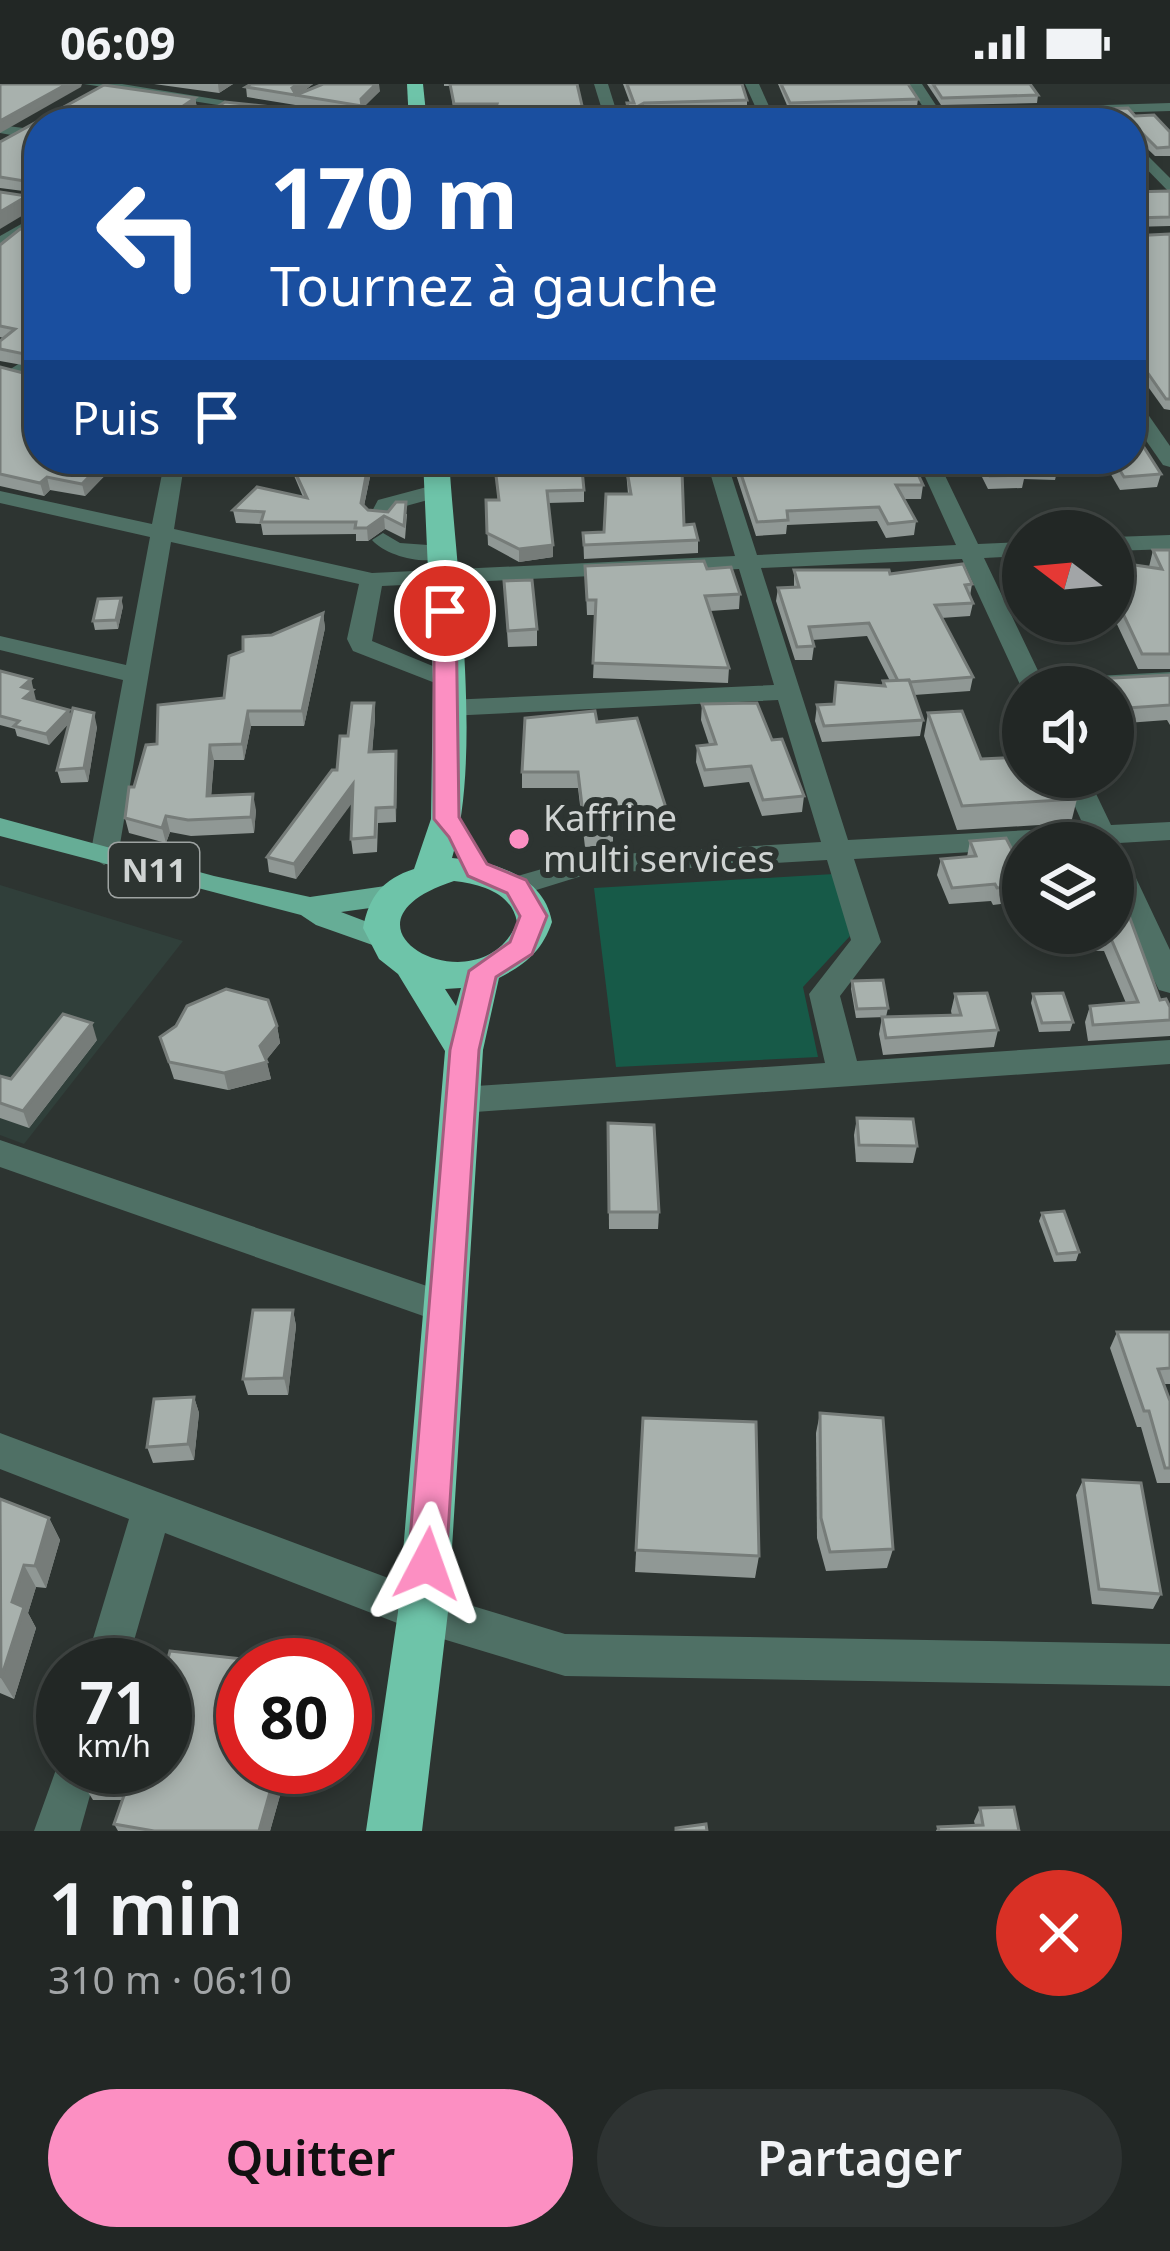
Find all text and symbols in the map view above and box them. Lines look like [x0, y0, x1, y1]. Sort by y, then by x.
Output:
text: 06:09 [60, 12, 176, 73]
text: 170 m [270, 139, 518, 254]
icon: left [72, 156, 228, 312]
text: Tournez à gauche [270, 248, 718, 322]
icon: arrive [184, 384, 250, 450]
text: Puis [72, 387, 160, 448]
north arrow [1002, 510, 1134, 642]
map controls [1002, 510, 1134, 954]
pin [394, 560, 496, 662]
icon: arrive [412, 578, 478, 644]
button: sound [1002, 666, 1134, 798]
place label: Kaffrine multi services [543, 793, 775, 883]
button: layers [1002, 822, 1134, 954]
marker: Kaffrine multi services [506, 826, 532, 852]
road number: N11 [109, 843, 199, 897]
position arrow [364, 1501, 490, 1627]
speed limit sign: 80 [216, 1638, 372, 1794]
text: 71 [80, 1660, 148, 1742]
text: km/h [77, 1725, 151, 1766]
text: 1 min [48, 1858, 243, 1956]
button: close [996, 1870, 1122, 1996]
text: 310 m · 06:10 [48, 1952, 292, 2005]
button: Quitter [48, 2089, 573, 2227]
button: Partager [597, 2089, 1122, 2227]

